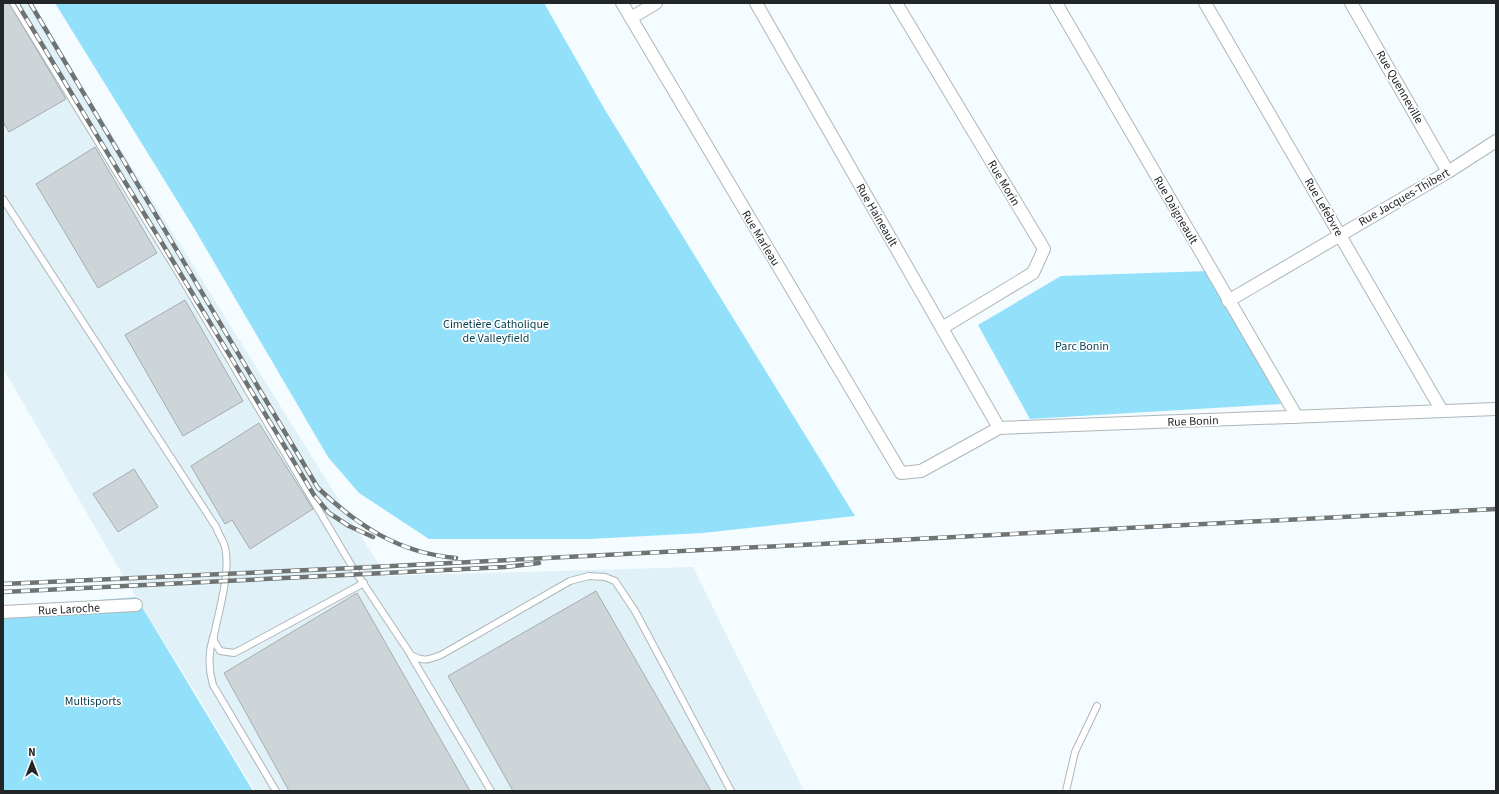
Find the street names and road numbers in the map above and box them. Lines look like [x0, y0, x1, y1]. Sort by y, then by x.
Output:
street label: Rue Quenneville [1372, 48, 1427, 127]
street label: Rue Morin [983, 157, 1024, 209]
street label: Rue Jacques-Thibert [1355, 164, 1453, 231]
street label: Rue Daigneault [1149, 173, 1202, 247]
street label: Rue Lefebvre [1300, 175, 1347, 240]
street label: Rue Haineault [852, 180, 902, 250]
street label: Rue Marleau [737, 207, 784, 269]
street label: Rue Bonin [1167, 412, 1219, 431]
street label: Rue Laroche [38, 599, 101, 620]

